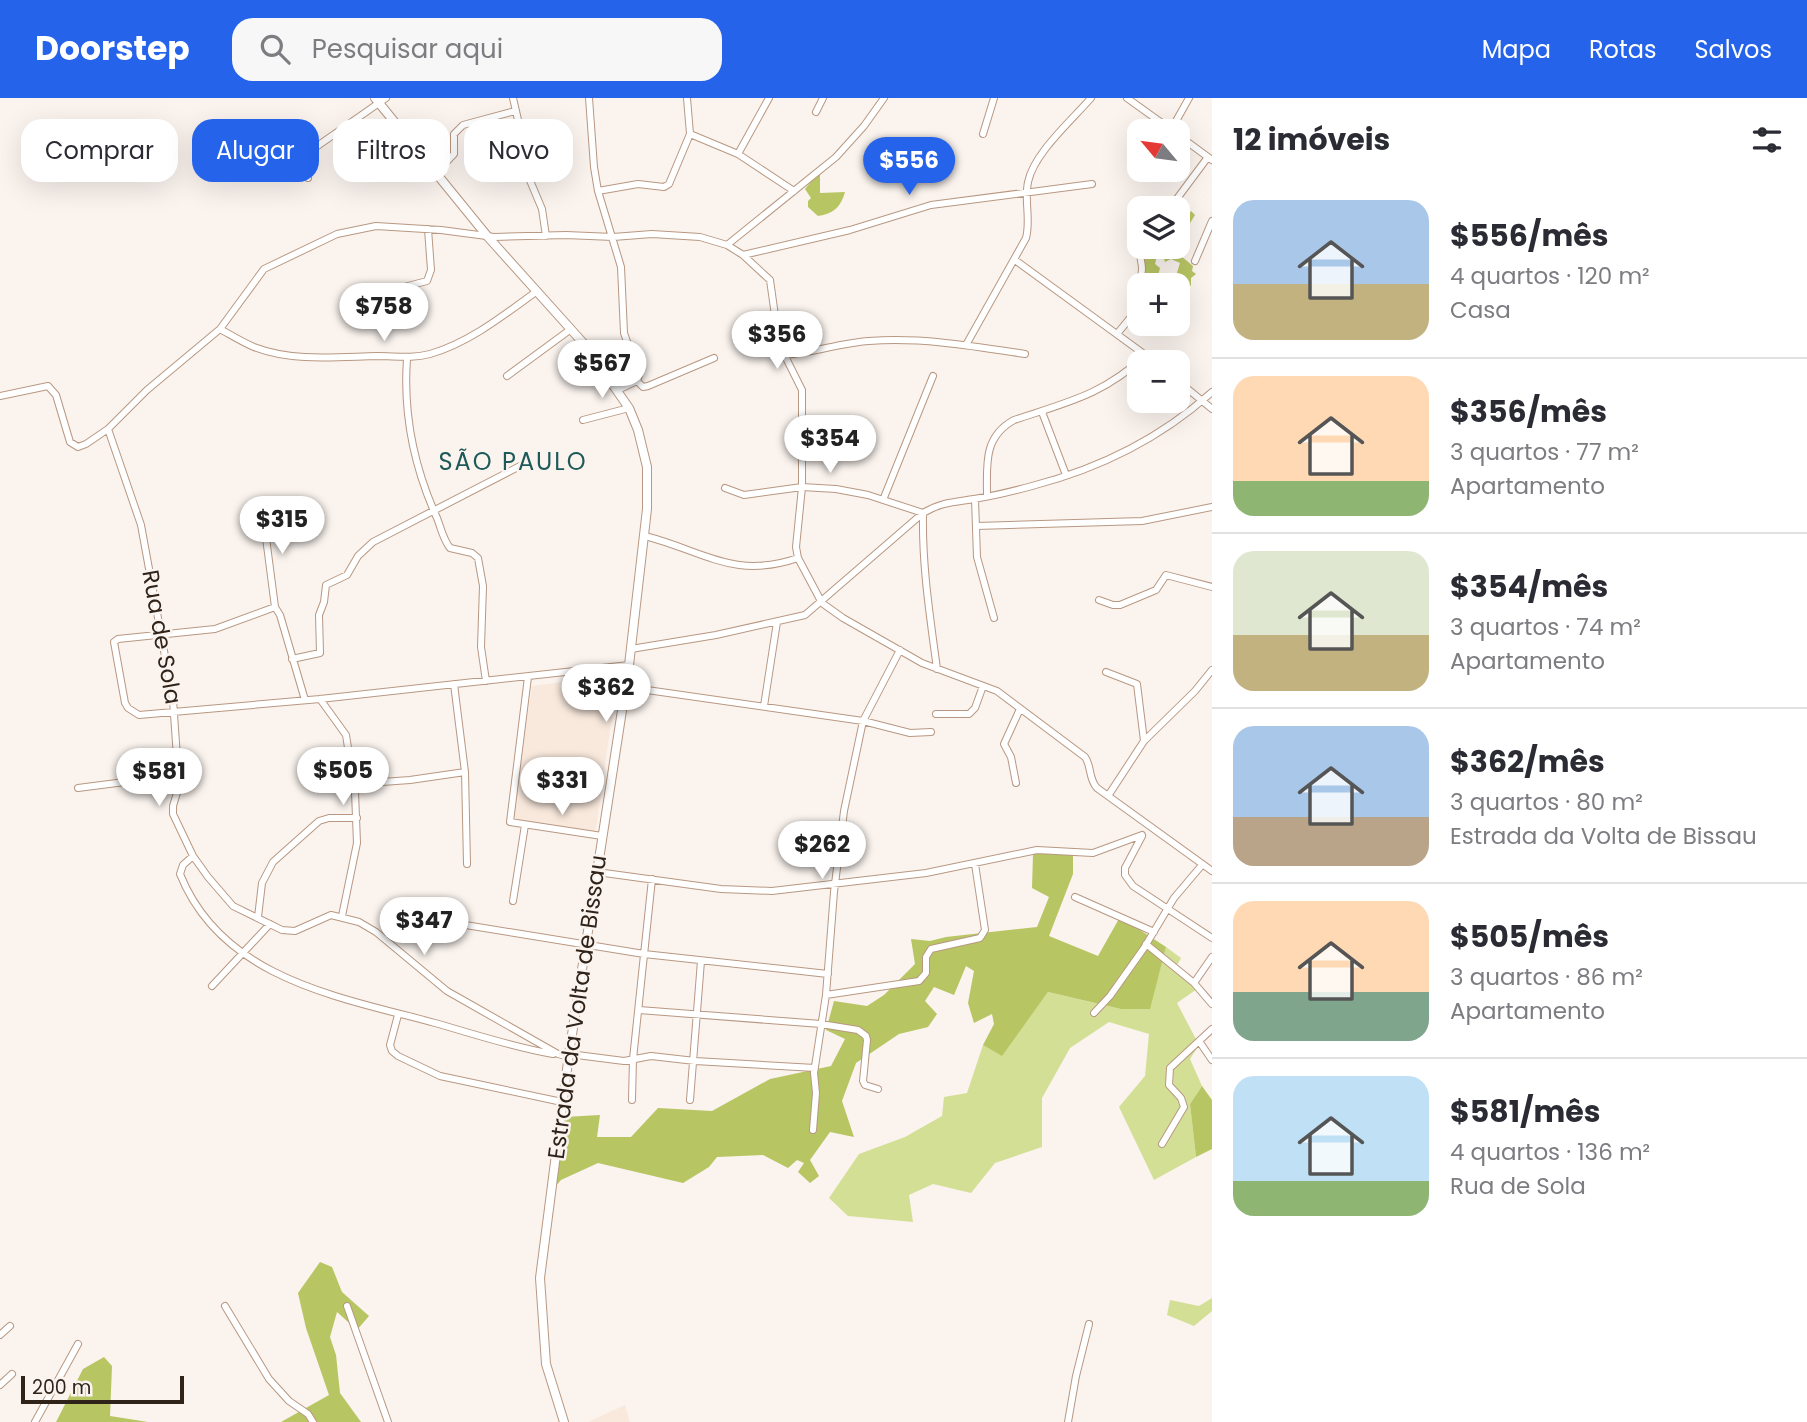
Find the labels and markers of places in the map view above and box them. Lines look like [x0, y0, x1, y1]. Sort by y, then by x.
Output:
pin: $556 [868, 138, 950, 197]
pin: $758 [343, 284, 425, 343]
pin: $356 [736, 312, 818, 371]
pin: $567 [561, 341, 643, 400]
pin: $354 [789, 416, 871, 475]
pin: $315 [241, 496, 323, 556]
pin: $362 [565, 664, 647, 724]
pin: $581 [118, 748, 200, 808]
pin: $505 [302, 748, 384, 807]
pin: $331 [521, 758, 603, 817]
pin: $262 [781, 822, 863, 881]
pin: $347 [383, 898, 465, 957]

